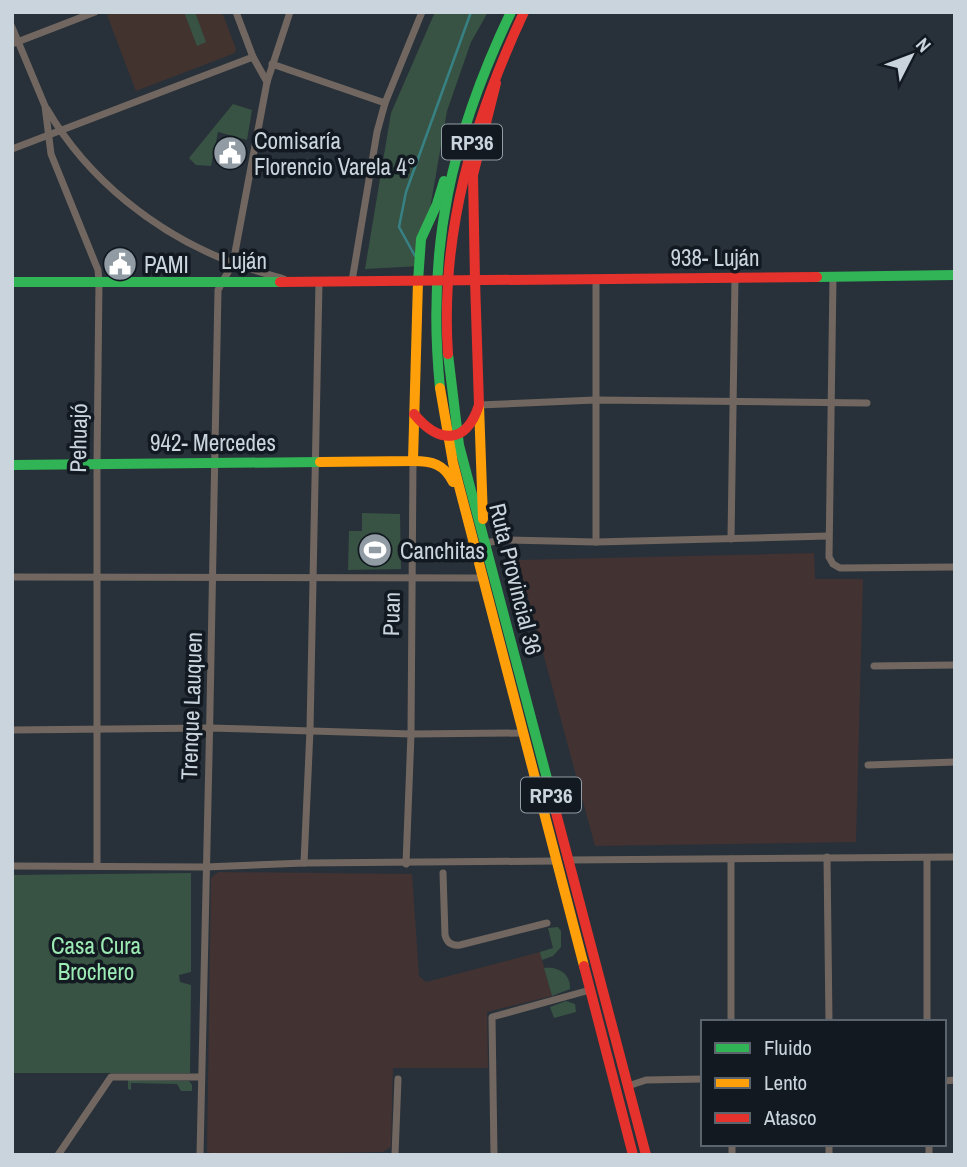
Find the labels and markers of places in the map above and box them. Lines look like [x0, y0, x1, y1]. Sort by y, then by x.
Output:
place label: Comisaría Florencio Varela 4° [254, 125, 416, 182]
public building icon: Comisaría Florencio Varela 4° [211, 134, 249, 172]
public building icon: PAMI [101, 245, 139, 283]
place label: PAMI [144, 249, 189, 280]
sports icon: Canchitas [356, 531, 394, 569]
place label: Canchitas [400, 535, 485, 566]

